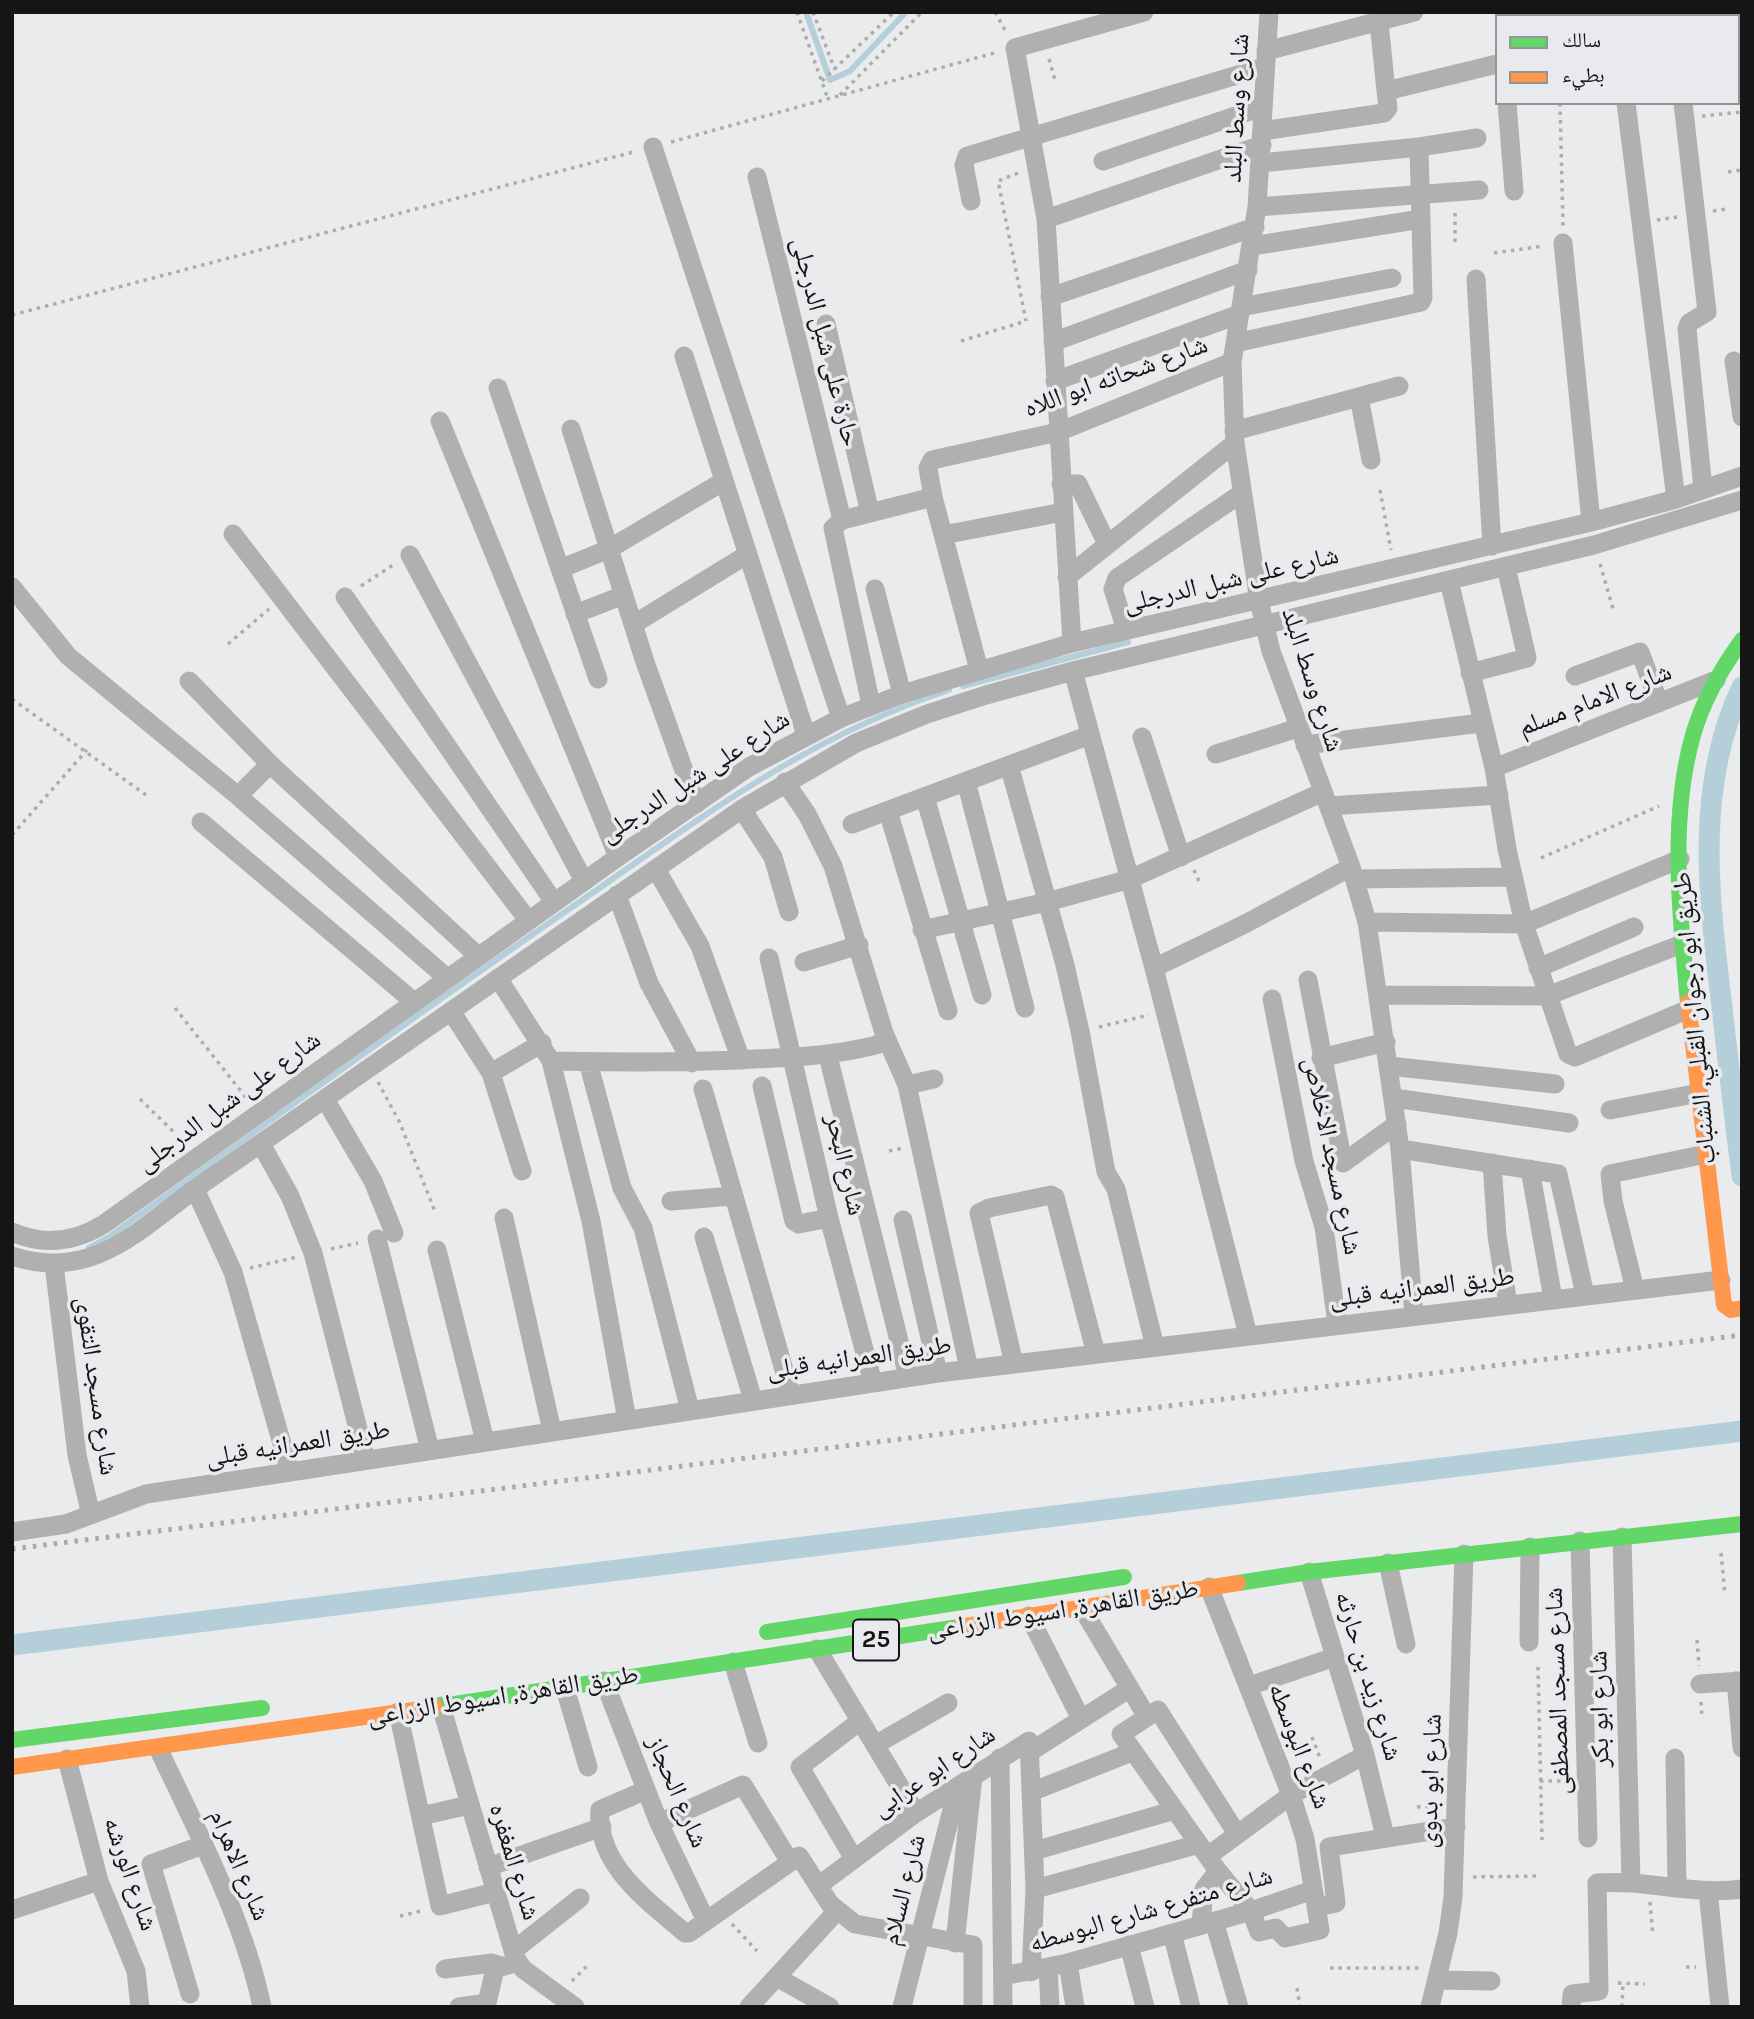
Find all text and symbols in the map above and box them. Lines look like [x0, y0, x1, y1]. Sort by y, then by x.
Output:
legend [1495, 14, 1740, 105]
text: سالك [1562, 28, 1601, 52]
street label: شارع وسط البلد [1218, 33, 1256, 183]
text: بطيء [1562, 63, 1605, 87]
street label: حارة على شبل الدرجلى [784, 234, 866, 450]
street label: شارع شحاته ابو اللاه [1020, 329, 1212, 425]
street label: شارع على شبل الدرجلى [1120, 540, 1342, 620]
street label: شارع وسط البلد [1274, 604, 1350, 756]
street label: شارع الامام مسلم [1514, 656, 1676, 744]
street label: شارع على شبل الدرجلى [594, 704, 796, 850]
street label: طريق ابو رجوان القبلي, الشنباب [1667, 870, 1723, 1166]
street label: شارع على شبل الدرجلى [131, 1025, 327, 1179]
street label: شارع مسجد الاخلاص [1296, 1054, 1368, 1258]
street label: شارع البحر [818, 1111, 872, 1219]
street label: طريق العمرانيه قبلى [1328, 1261, 1516, 1315]
street label: شارع مسجد التقوى [68, 1295, 124, 1477]
street label: طريق العمرانيه قبلى [764, 1330, 954, 1386]
street label: طريق العمرانيه قبلى [203, 1414, 393, 1474]
street label: طريق القاهرة, اسيوط الزراعى [925, 1573, 1201, 1647]
street label: شارع مسجد المصطفى [1539, 1587, 1577, 1795]
street label: شارع زيد بن حارثه [1327, 1588, 1409, 1764]
road number: 25 [853, 1620, 899, 1660]
street label: شارع ابو بكر [1583, 1650, 1617, 1768]
street label: طريق القاهرة, اسيوط الزراعى [365, 1659, 641, 1733]
street label: شارع البوسطه [1261, 1679, 1337, 1813]
street label: شارع ابو بدوى [1413, 1713, 1449, 1849]
street label: شارع ابو عرابى [866, 1719, 1002, 1825]
street label: شارع الحجاز [639, 1731, 715, 1853]
street label: شارع المغفره [482, 1800, 546, 1924]
street label: شارع الاهرام [202, 1805, 276, 1925]
street label: شارع الورشه [96, 1813, 164, 1935]
street label: شارع السلام [875, 1831, 933, 1949]
street label: شارع متفرع شارع البوسطه [1026, 1860, 1276, 1960]

